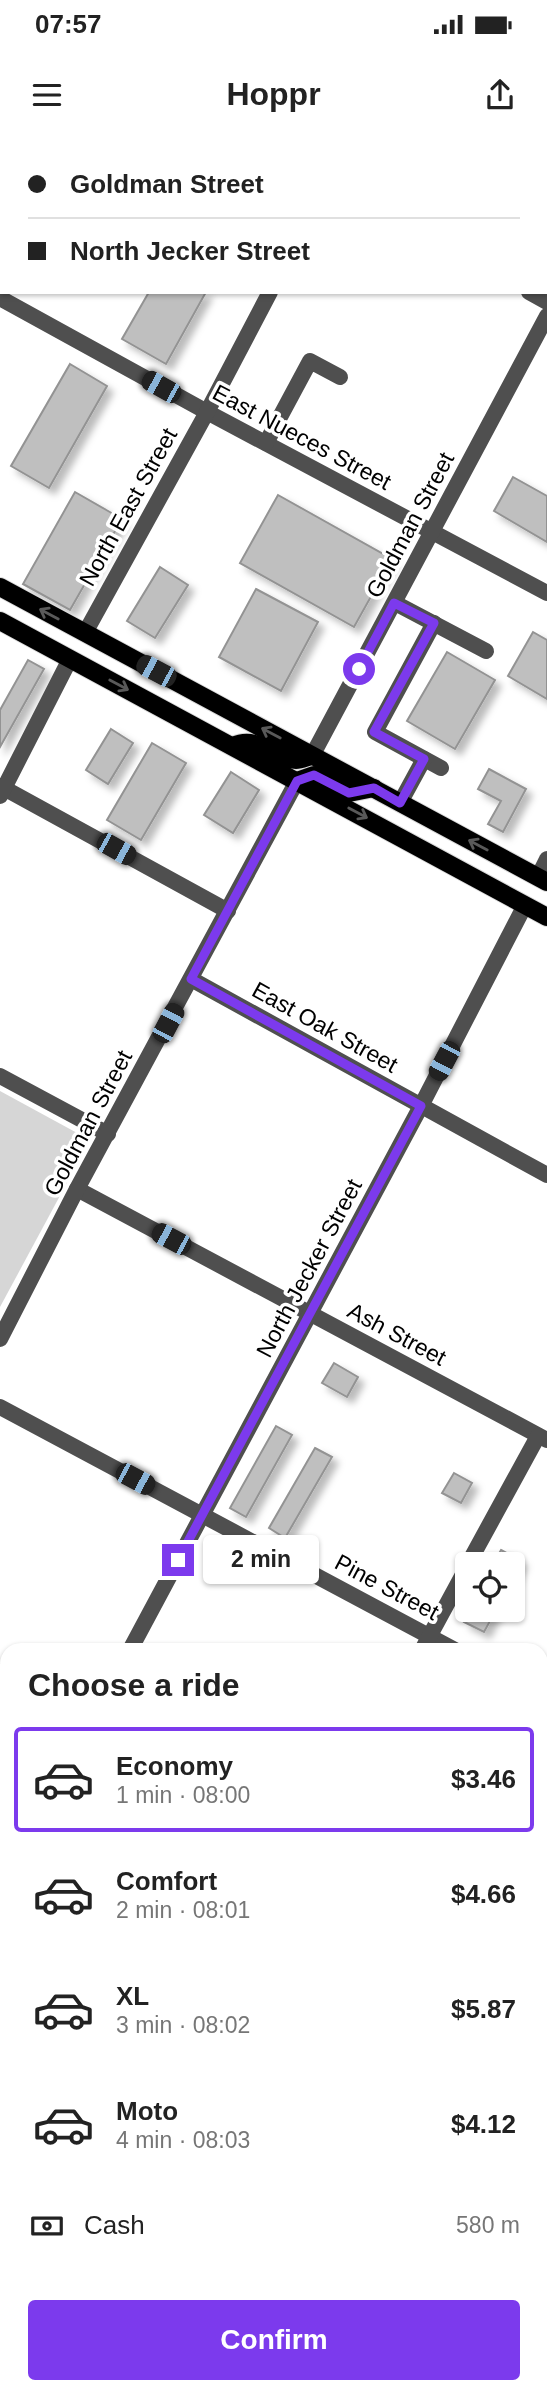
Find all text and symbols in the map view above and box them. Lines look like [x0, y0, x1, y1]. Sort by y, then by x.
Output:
text: 07:57 [35, 9, 102, 39]
icon: menu [28, 76, 66, 114]
text: Hoppr [226, 76, 321, 112]
icon: share [481, 76, 519, 114]
text: Goldman Street [70, 169, 264, 199]
text: North Jecker Street [70, 236, 310, 266]
car [138, 368, 185, 406]
street label: East Nueces Street [208, 379, 396, 495]
street label: North East Street [74, 423, 182, 590]
street label: Goldman Street [361, 447, 460, 602]
one-way arrow [39, 606, 59, 620]
car [133, 652, 180, 690]
route start [343, 653, 375, 685]
one-way arrow [108, 679, 129, 693]
one-way arrow [261, 726, 281, 740]
one-way arrow [347, 807, 368, 821]
car [93, 830, 140, 868]
one-way arrow [468, 838, 489, 851]
street label: East Oak Street [248, 976, 403, 1078]
car [149, 1000, 188, 1046]
car [425, 1038, 464, 1084]
street label: Goldman Street [39, 1045, 138, 1200]
street label: North Jecker Street [251, 1174, 367, 1362]
car [148, 1220, 195, 1258]
street label: Ash Street [343, 1297, 451, 1371]
car [112, 1460, 159, 1498]
callout: 2 min [202, 1536, 318, 1584]
route end [162, 1544, 194, 1576]
text: 2 min [231, 1546, 291, 1572]
street label: Pine Street [331, 1549, 444, 1625]
map controls [455, 1552, 525, 1622]
button: locate [455, 1552, 525, 1622]
text: Choose a ride [28, 1667, 240, 1703]
icon: car [32, 1748, 95, 1811]
text: Economy [116, 1751, 233, 1781]
text: $3.46 [451, 1764, 516, 1794]
text: 1 min · 08:00 [116, 1782, 250, 1808]
icon: car [32, 1863, 95, 1926]
text: Comfort [116, 1866, 217, 1896]
text: $4.66 [451, 1879, 516, 1909]
text: 2 min · 08:01 [116, 1897, 250, 1923]
icon: car [32, 1978, 95, 2041]
text: XL [116, 1981, 149, 2011]
text: $5.87 [451, 1994, 516, 2024]
text: 3 min · 08:02 [116, 2012, 250, 2038]
icon: car [32, 2093, 95, 2156]
text: Moto [116, 2096, 178, 2126]
text: $4.12 [451, 2109, 516, 2139]
text: 4 min · 08:03 [116, 2127, 250, 2153]
icon: cash [28, 2207, 66, 2245]
text: Cash [84, 2210, 145, 2240]
text: 580 m [456, 2212, 520, 2238]
button: Confirm [28, 2300, 520, 2380]

